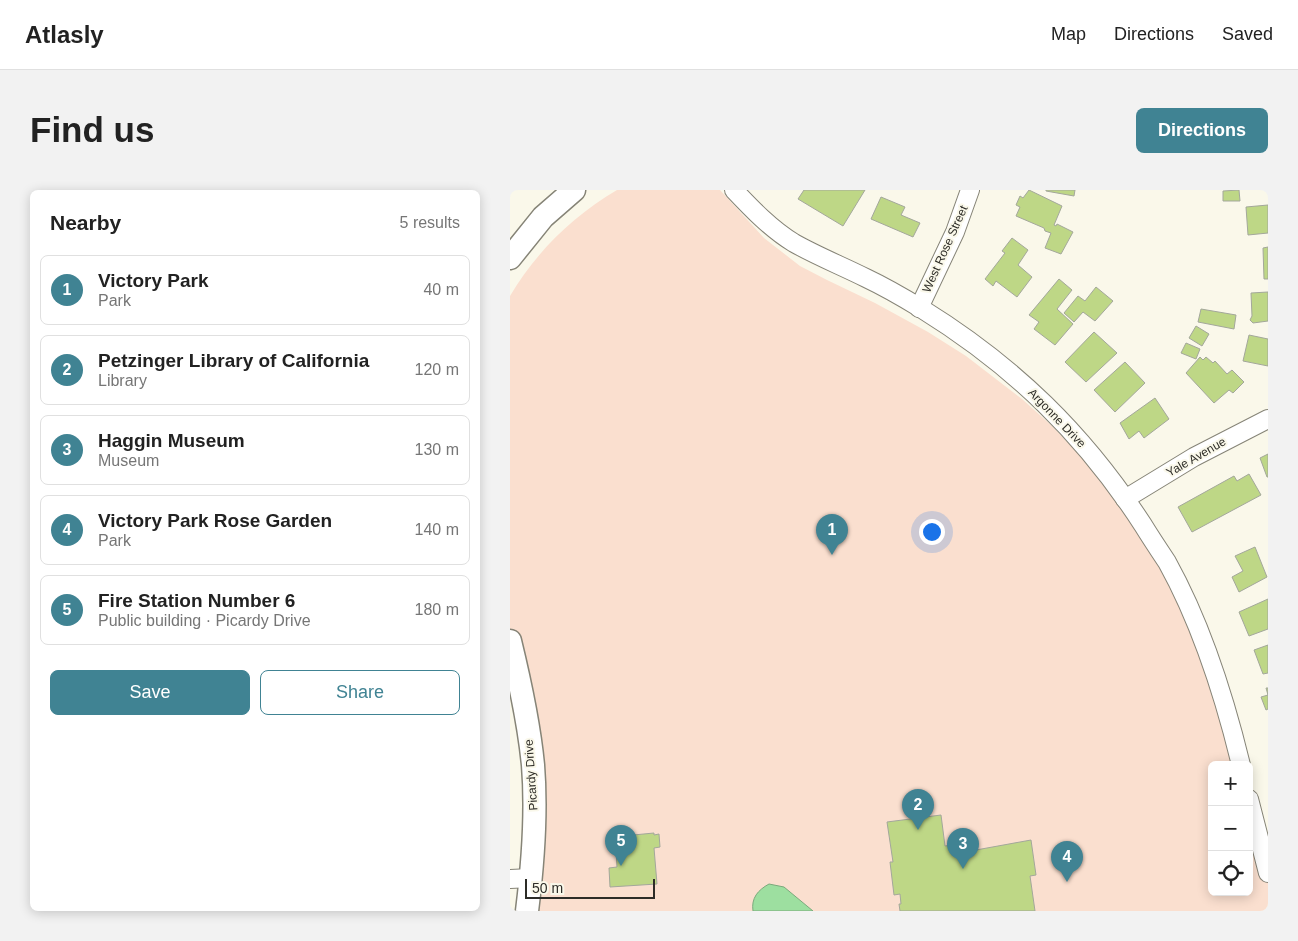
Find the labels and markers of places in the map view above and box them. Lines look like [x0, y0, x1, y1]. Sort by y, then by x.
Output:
pin: 1 [816, 514, 848, 555]
pin: 2 [902, 789, 934, 830]
pin: 5 [605, 825, 637, 866]
pin: 3 [947, 828, 979, 869]
pin: 4 [1051, 841, 1083, 882]

